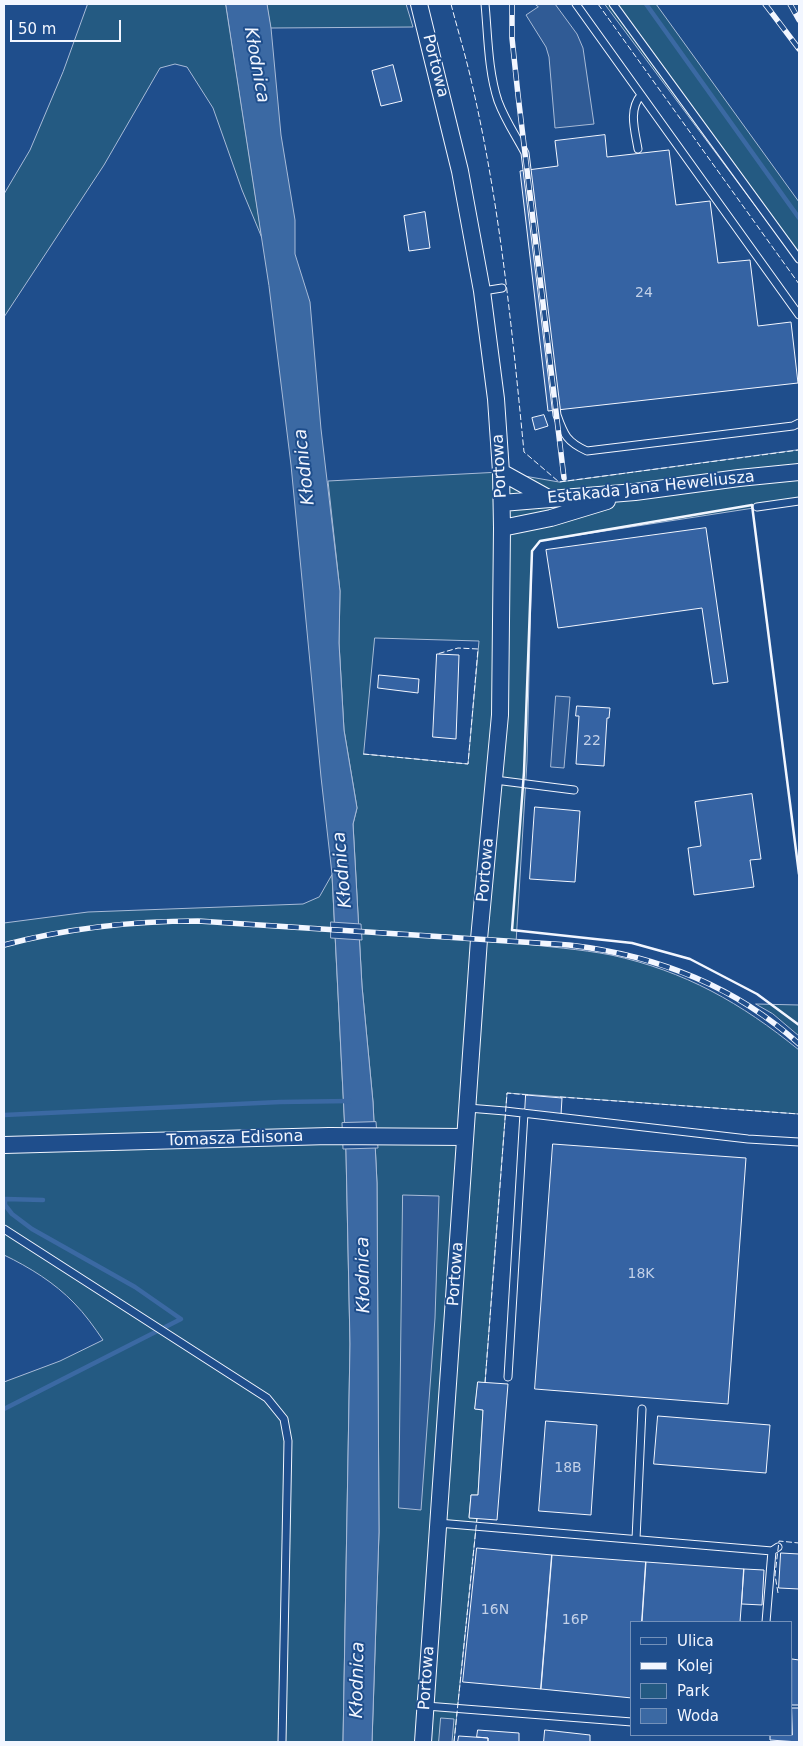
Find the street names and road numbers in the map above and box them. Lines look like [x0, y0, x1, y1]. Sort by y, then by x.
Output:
street label: Portowa [418, 32, 452, 100]
street label: Portowa [489, 433, 511, 499]
street label: Estakada Jana Heweliusza [546, 468, 756, 508]
street label: Portowa [474, 837, 498, 903]
street label: Tomasza Edisona [166, 1127, 304, 1151]
street label: Portowa [444, 1241, 468, 1307]
street label: Portowa [415, 1645, 439, 1711]

